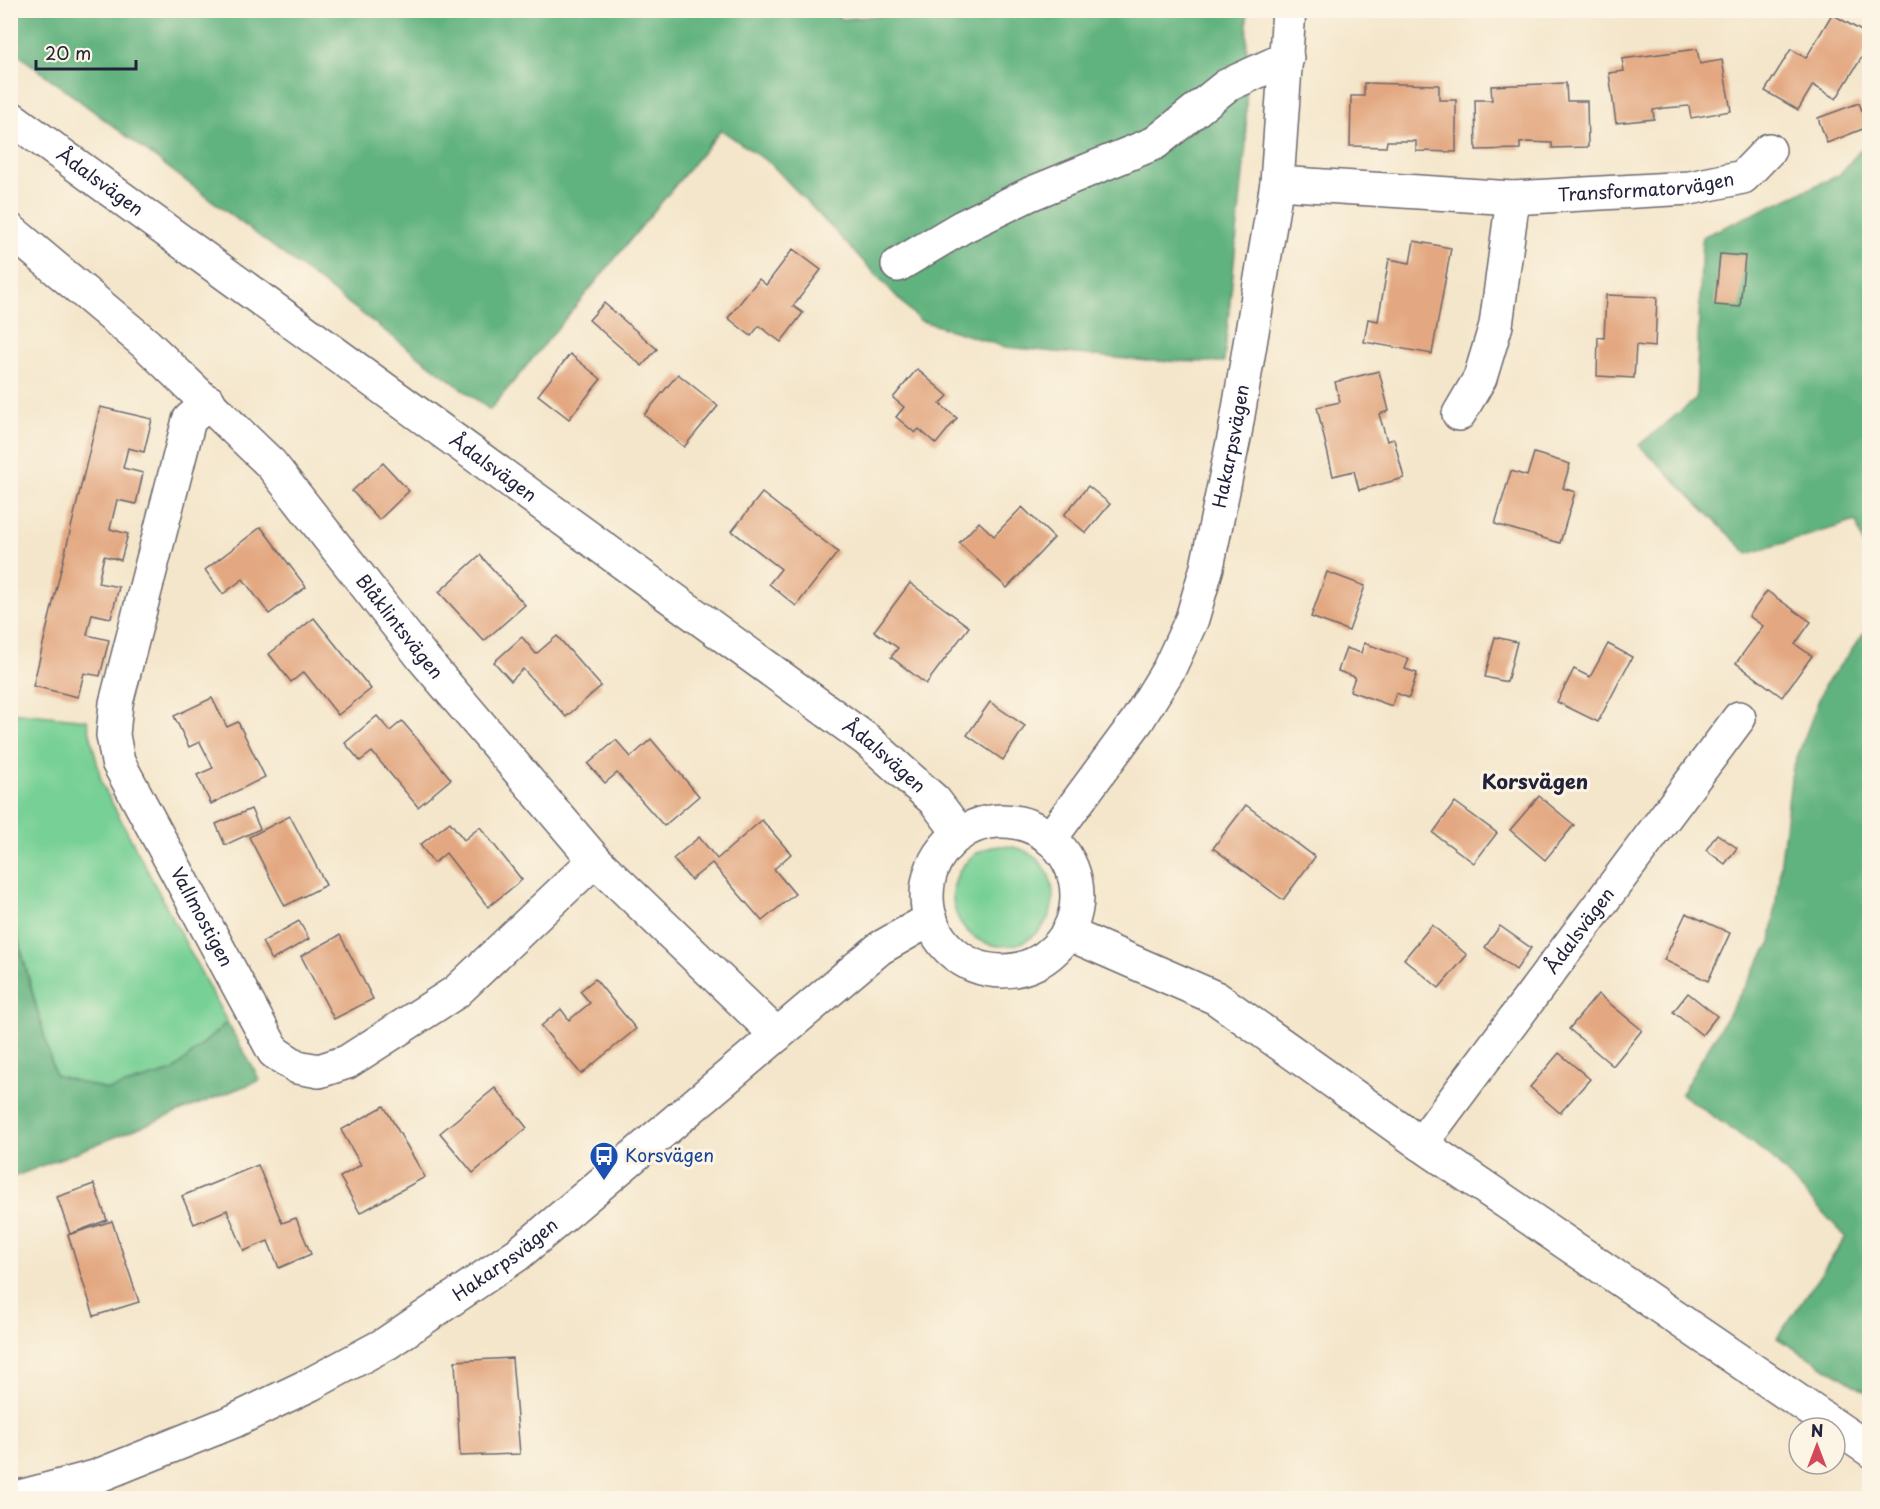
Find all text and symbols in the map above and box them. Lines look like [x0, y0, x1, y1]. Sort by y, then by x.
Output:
scale bar [36, 33, 136, 71]
text: 20 m [45, 39, 91, 66]
street label: Ådalsvägen [52, 140, 150, 222]
street label: Transformatorvägen [1557, 164, 1736, 207]
street label: Hakarpsvägen [1205, 382, 1255, 510]
street label: Ådalsvägen [445, 426, 543, 508]
street label: Blåklintsvägen [350, 568, 450, 684]
street label: Ådalsvägen [838, 712, 932, 799]
district label: Korsvägen [1482, 766, 1588, 796]
street label: Vallmostigen [165, 862, 241, 971]
street label: Ådalsvägen [1538, 881, 1620, 979]
bus stop icon: Korsvägen [588, 1140, 620, 1182]
place label: Korsvägen [625, 1141, 714, 1168]
street label: Hakarpsvägen [446, 1211, 563, 1307]
north arrow [1787, 1416, 1847, 1476]
text: N [1811, 1418, 1823, 1442]

